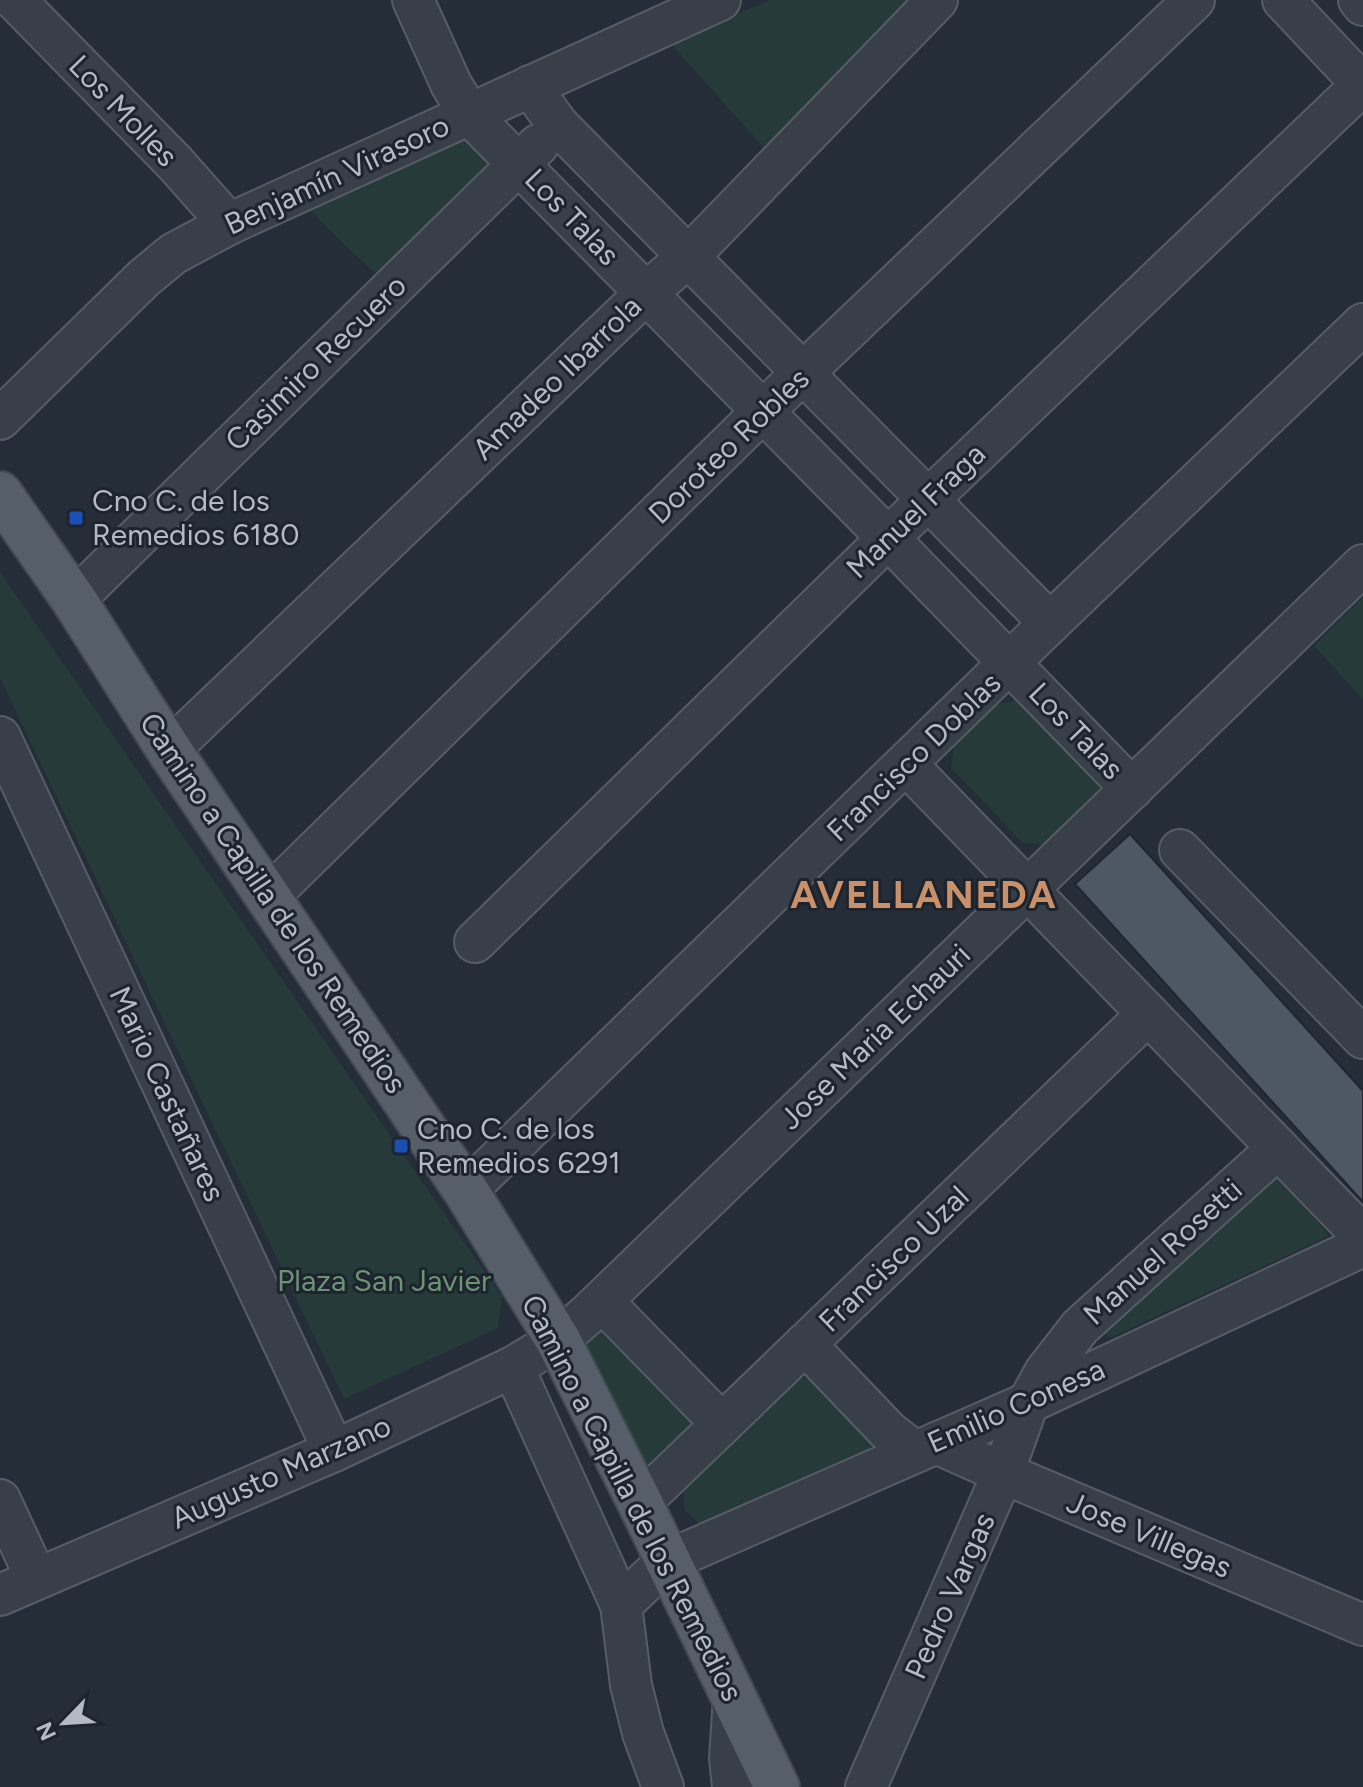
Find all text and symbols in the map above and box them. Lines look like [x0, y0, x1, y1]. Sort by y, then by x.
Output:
street label: Los Molles [61, 47, 186, 174]
street label: Benjamín Virasoro [219, 106, 455, 243]
street label: Los Talas [517, 161, 627, 273]
street label: Casimiro Recuero [217, 267, 414, 458]
street label: Amadeo Ibarrola [464, 288, 649, 468]
street label: Doroteo Robles [641, 360, 817, 531]
street label: Manuel Fraga [838, 435, 993, 586]
place label: Cno C. de los Remedios 6180 [92, 482, 299, 553]
marker: Cno C. de los Remedios 6180 [67, 509, 85, 527]
street label: Francisco Doblas [819, 664, 1008, 849]
street label: Los Talas [1021, 675, 1131, 787]
street label: Camino a Capilla de los Remedios [132, 705, 415, 1100]
district label: AVELLANEDA [790, 872, 1058, 918]
street label: Jose Maria Echauri [772, 936, 978, 1137]
street label: Mario Castañares [102, 981, 233, 1207]
place label: Cno C. de los Remedios 6291 [417, 1110, 621, 1181]
marker: Cno C. de los Remedios 6291 [392, 1137, 410, 1155]
street label: Manuel Rosetti [1076, 1171, 1250, 1333]
street label: Francisco Uzal [811, 1178, 976, 1339]
park label: Plaza San Javier [277, 1262, 491, 1299]
street label: Camino a Capilla de los Remedios [514, 1288, 751, 1707]
street label: Emilio Conesa [921, 1350, 1110, 1461]
street label: Augusto Marzano [165, 1407, 396, 1537]
street label: Jose Villegas [1061, 1483, 1237, 1586]
street label: Pedro Vargas [896, 1507, 1003, 1685]
north arrow [24, 1683, 104, 1763]
text: N [30, 1718, 62, 1745]

